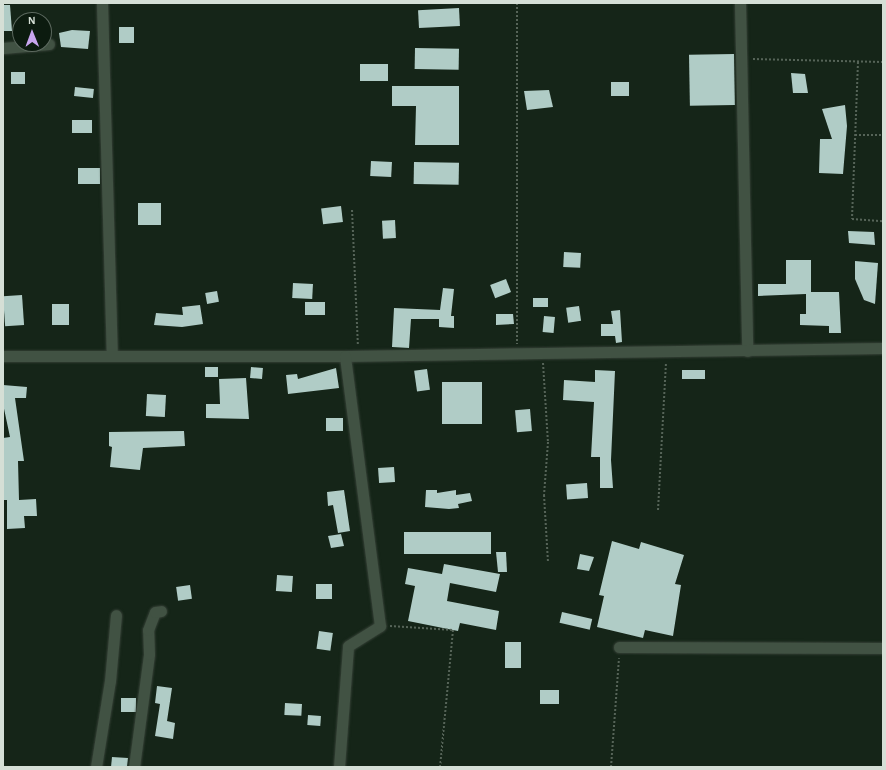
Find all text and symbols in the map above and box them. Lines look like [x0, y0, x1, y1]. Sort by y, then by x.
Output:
north arrow [12, 12, 52, 52]
text: N [28, 15, 36, 26]

